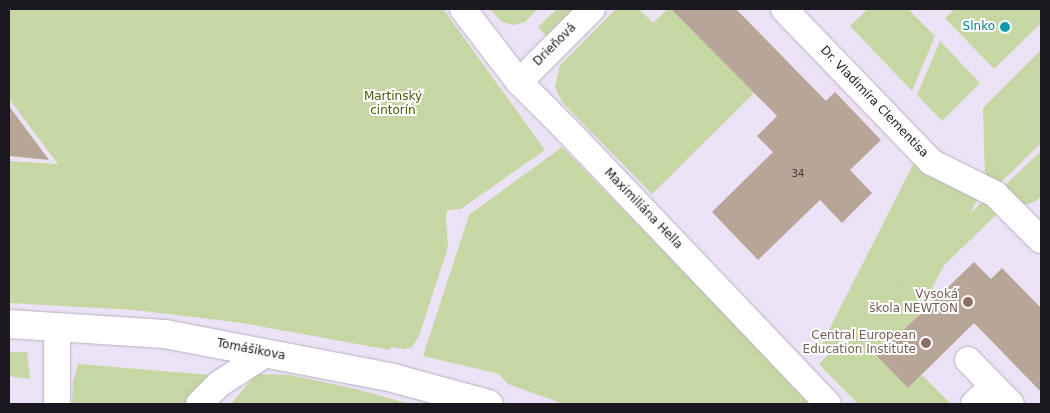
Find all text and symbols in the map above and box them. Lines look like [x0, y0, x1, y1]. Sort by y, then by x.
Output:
place label: Slnko [963, 20, 995, 34]
street label: Drieňová [531, 21, 579, 69]
marker: Slnko [999, 21, 1011, 33]
street label: Dr. Vladimíra Clementisa [817, 43, 931, 161]
park label: Martinský cintorín [364, 90, 422, 118]
street label: Maximiliána Hella [601, 166, 685, 252]
house number: 34 [792, 168, 804, 180]
place label: Vysoká škola NEWTON [869, 288, 958, 316]
marker: Vysoká škola NEWTON [962, 296, 974, 308]
place label: Central European Education Institute [803, 329, 916, 357]
street label: Tomášikova [215, 336, 287, 364]
marker: Central European Education Institute [920, 337, 932, 349]

